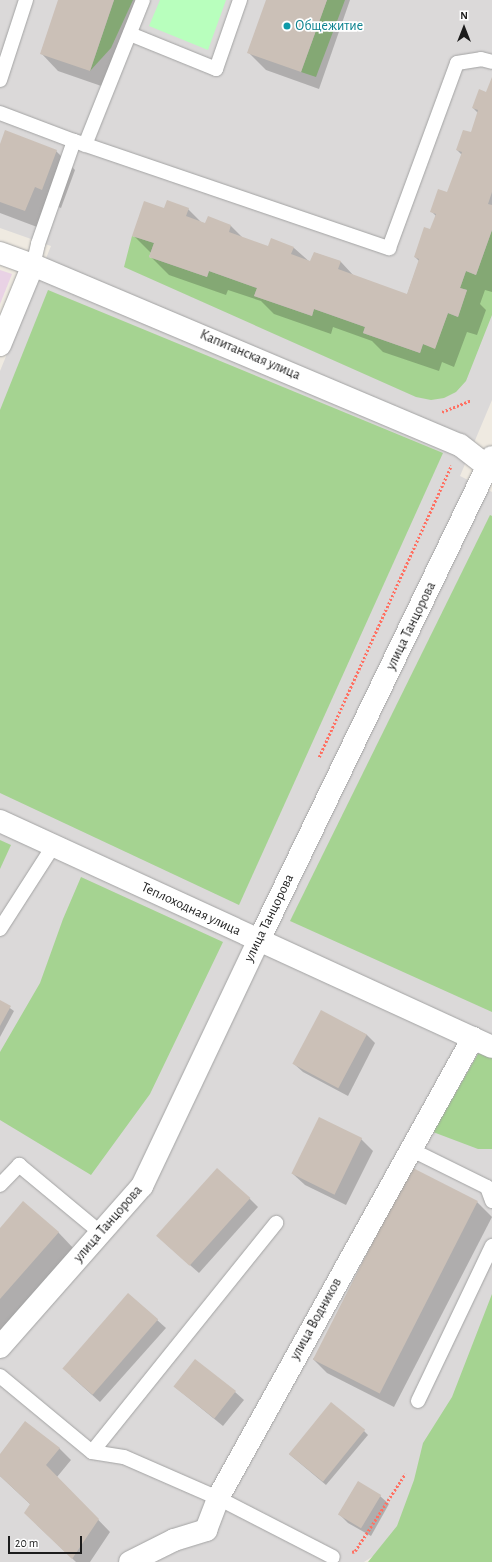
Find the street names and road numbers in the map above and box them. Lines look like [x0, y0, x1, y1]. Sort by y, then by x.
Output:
street label: Капитанская улица [197, 326, 303, 384]
street label: улица Танцорова [382, 579, 440, 673]
street label: улица Танцорова [240, 871, 298, 965]
street label: Теплоходная улица [139, 879, 243, 939]
street label: улица Танцорова [70, 1182, 146, 1266]
street label: улица Водников [287, 1275, 345, 1363]

